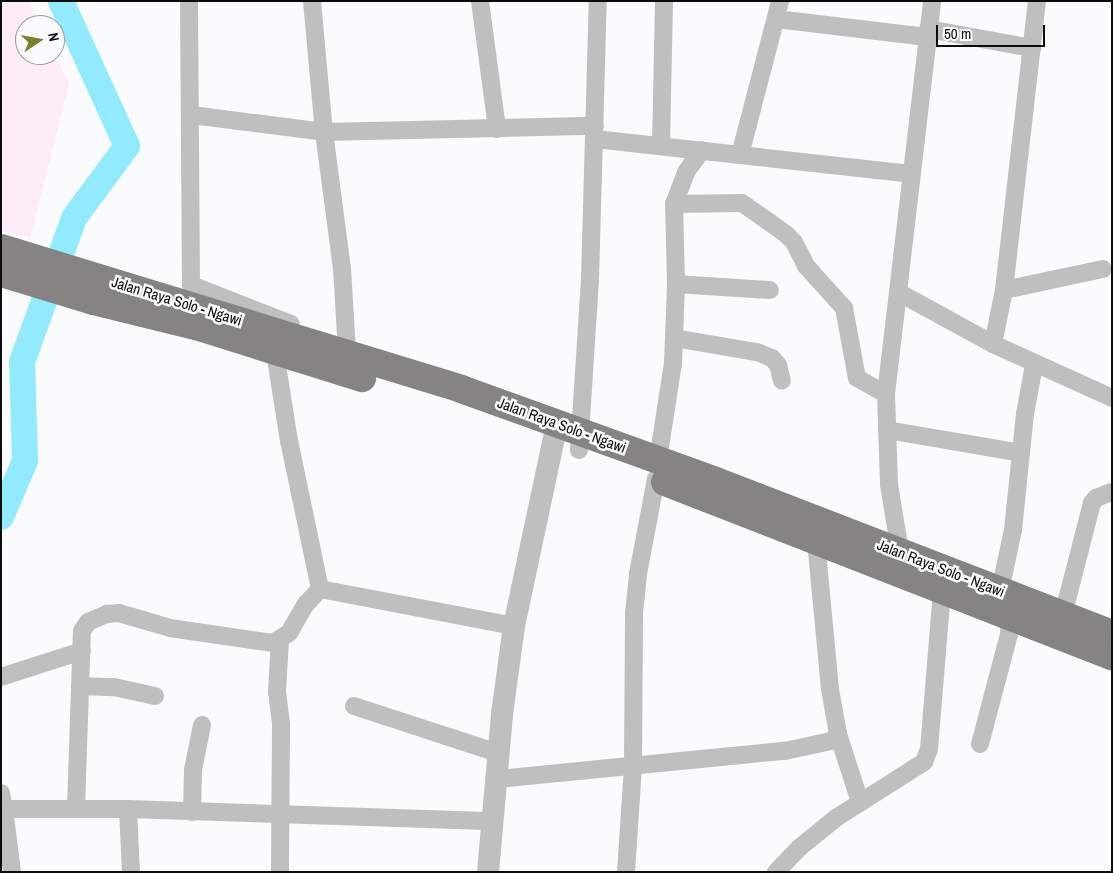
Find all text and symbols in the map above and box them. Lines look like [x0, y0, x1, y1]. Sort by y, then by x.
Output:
north arrow [15, 15, 65, 65]
scale bar [938, 15, 1047, 47]
text: 50 m [944, 23, 971, 44]
text: N [44, 31, 63, 43]
street label: Jalan Raya Solo - Ngawi [110, 273, 244, 329]
street label: Jalan Raya Solo - Ngawi [495, 393, 629, 457]
street label: Jalan Raya Solo - Ngawi [875, 535, 1007, 601]

